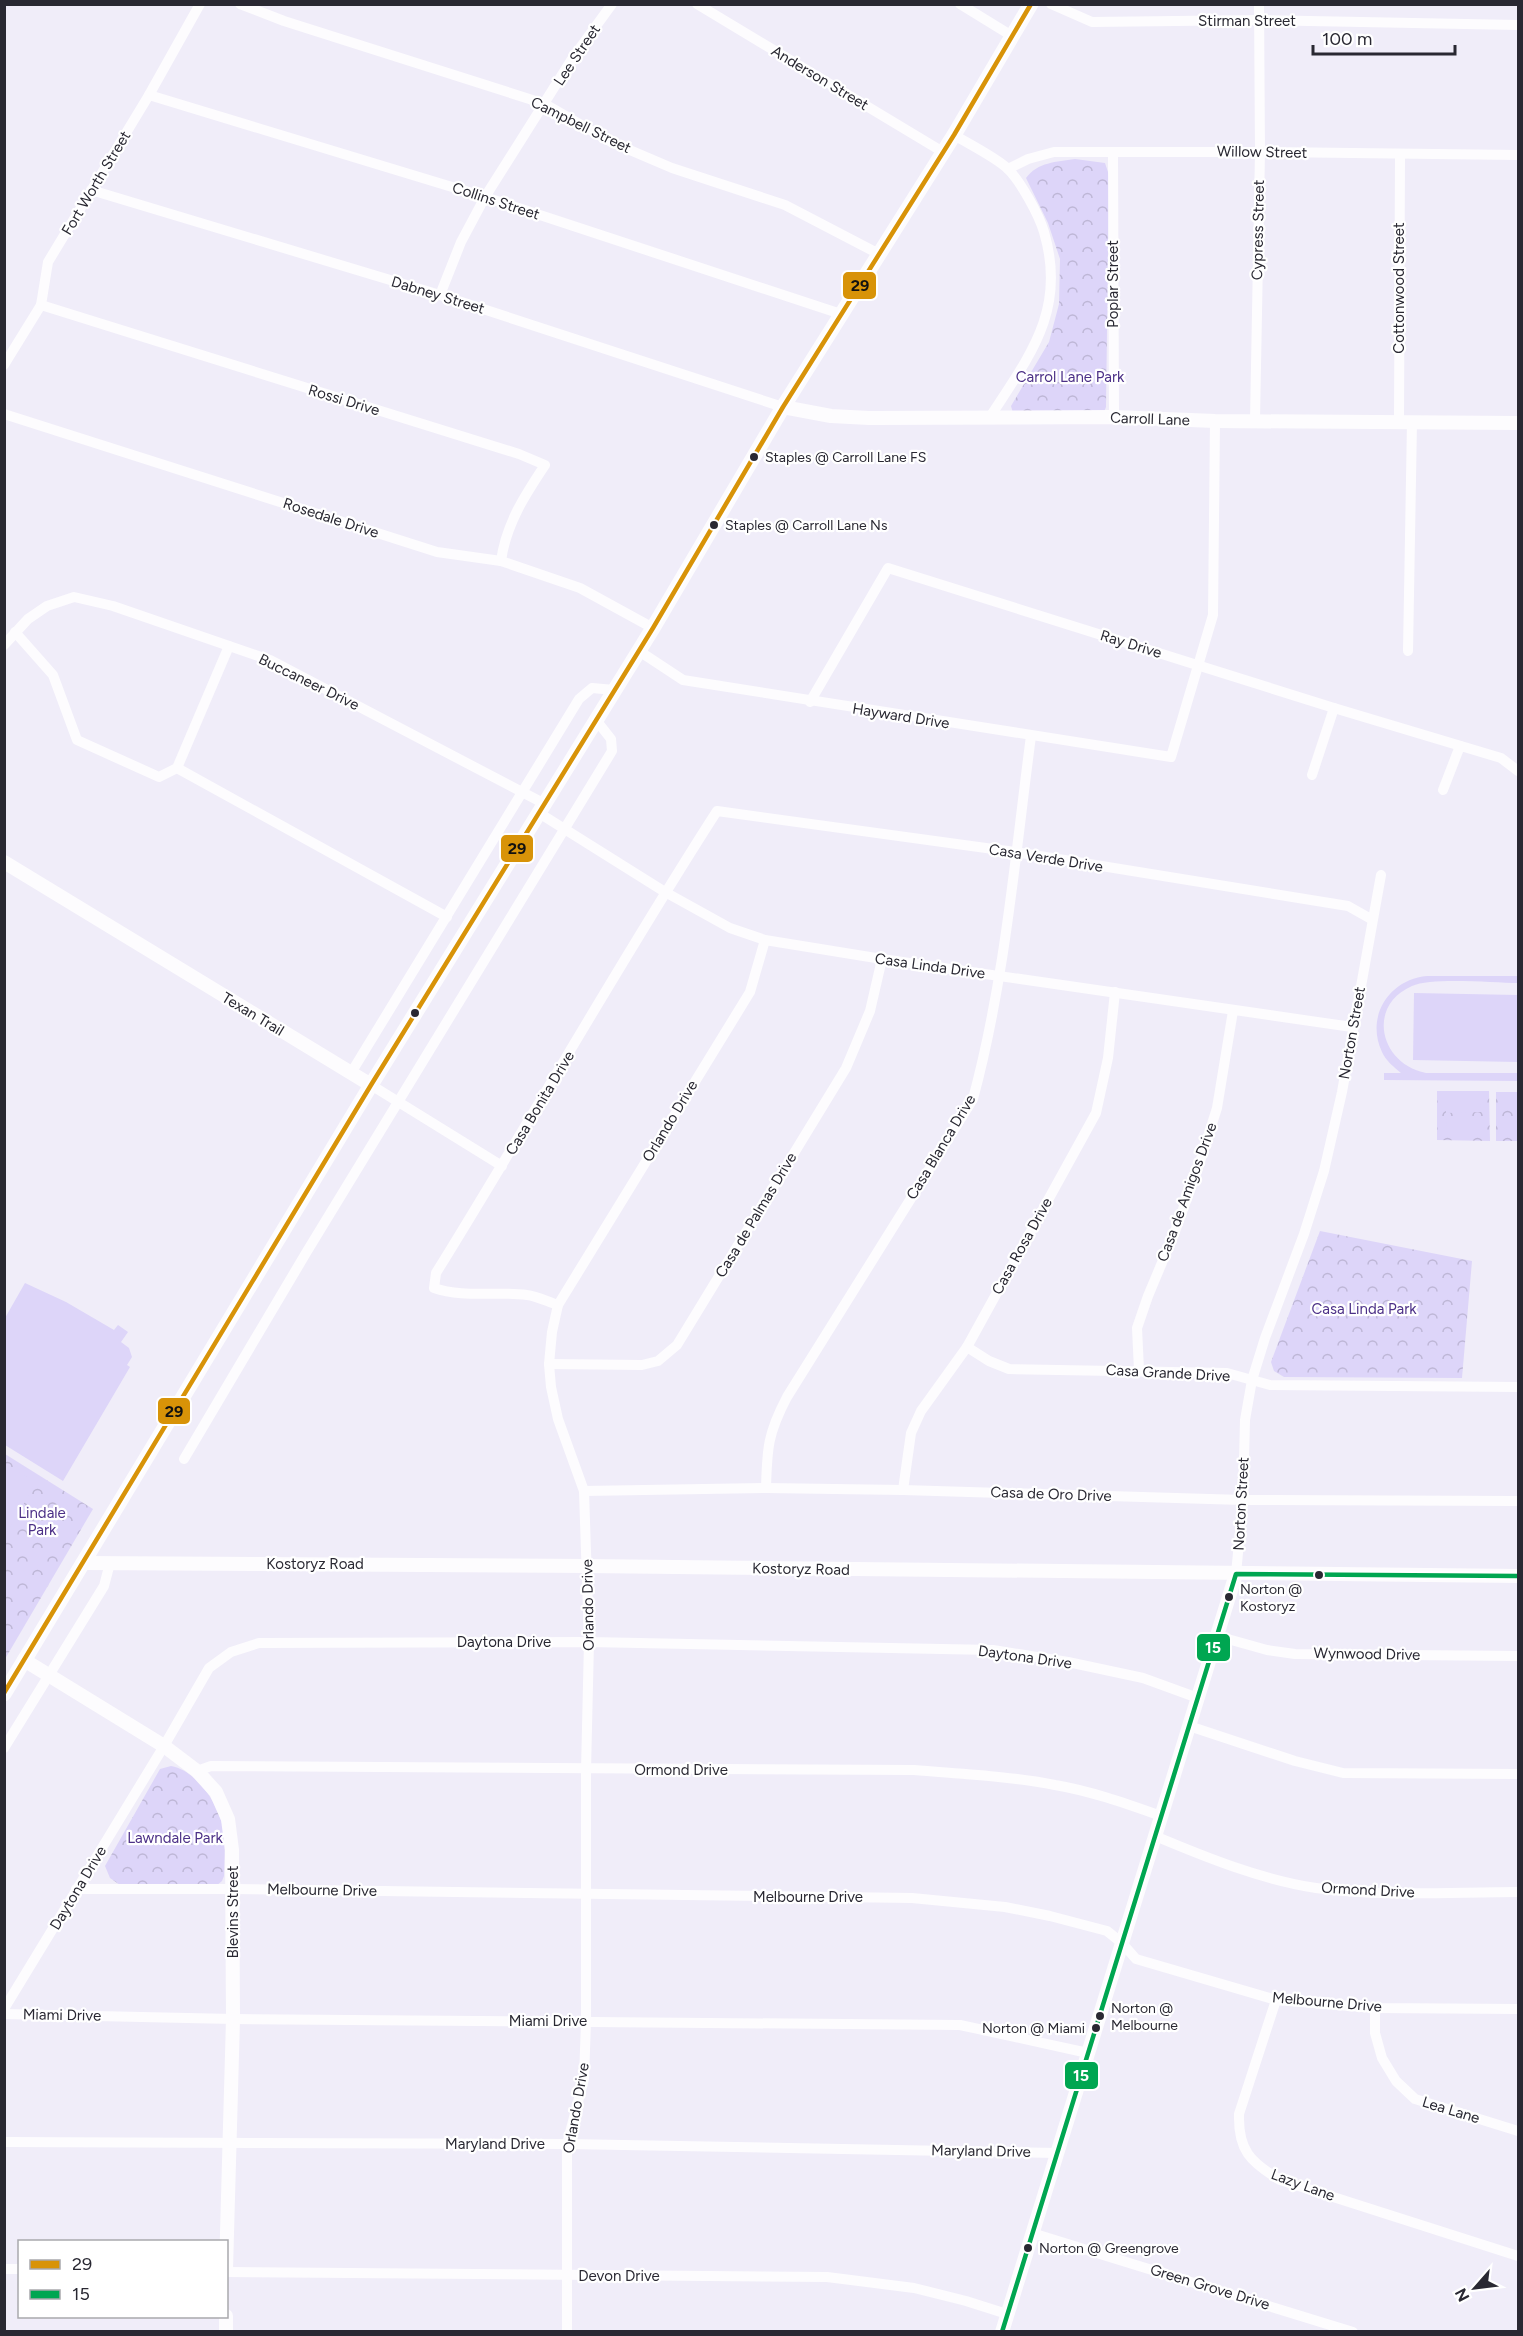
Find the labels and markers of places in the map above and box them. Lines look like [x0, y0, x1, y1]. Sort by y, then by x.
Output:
place label: Staples @ Carroll Lane FS [765, 449, 926, 466]
marker: Staples @ Carroll Lane FS [748, 451, 760, 463]
place label: Staples @ Carroll Lane Ns [725, 517, 887, 534]
marker: Staples @ Carroll Lane Ns [708, 519, 720, 531]
unlabelled marker [409, 1007, 421, 1019]
unlabelled marker [1313, 1569, 1325, 1581]
place label: Norton @ Kostoryz [1240, 1581, 1302, 1615]
marker: Norton @ Kostoryz [1223, 1591, 1235, 1603]
place label: Norton @ Melbourne [1111, 2000, 1178, 2034]
marker: Norton @ Melbourne [1094, 2010, 1106, 2022]
place label: Norton @ Miami [982, 2020, 1085, 2037]
marker: Norton @ Miami [1090, 2022, 1102, 2034]
place label: Norton @ Greengrove [1039, 2240, 1179, 2257]
marker: Norton @ Greengrove [1022, 2242, 1034, 2254]

